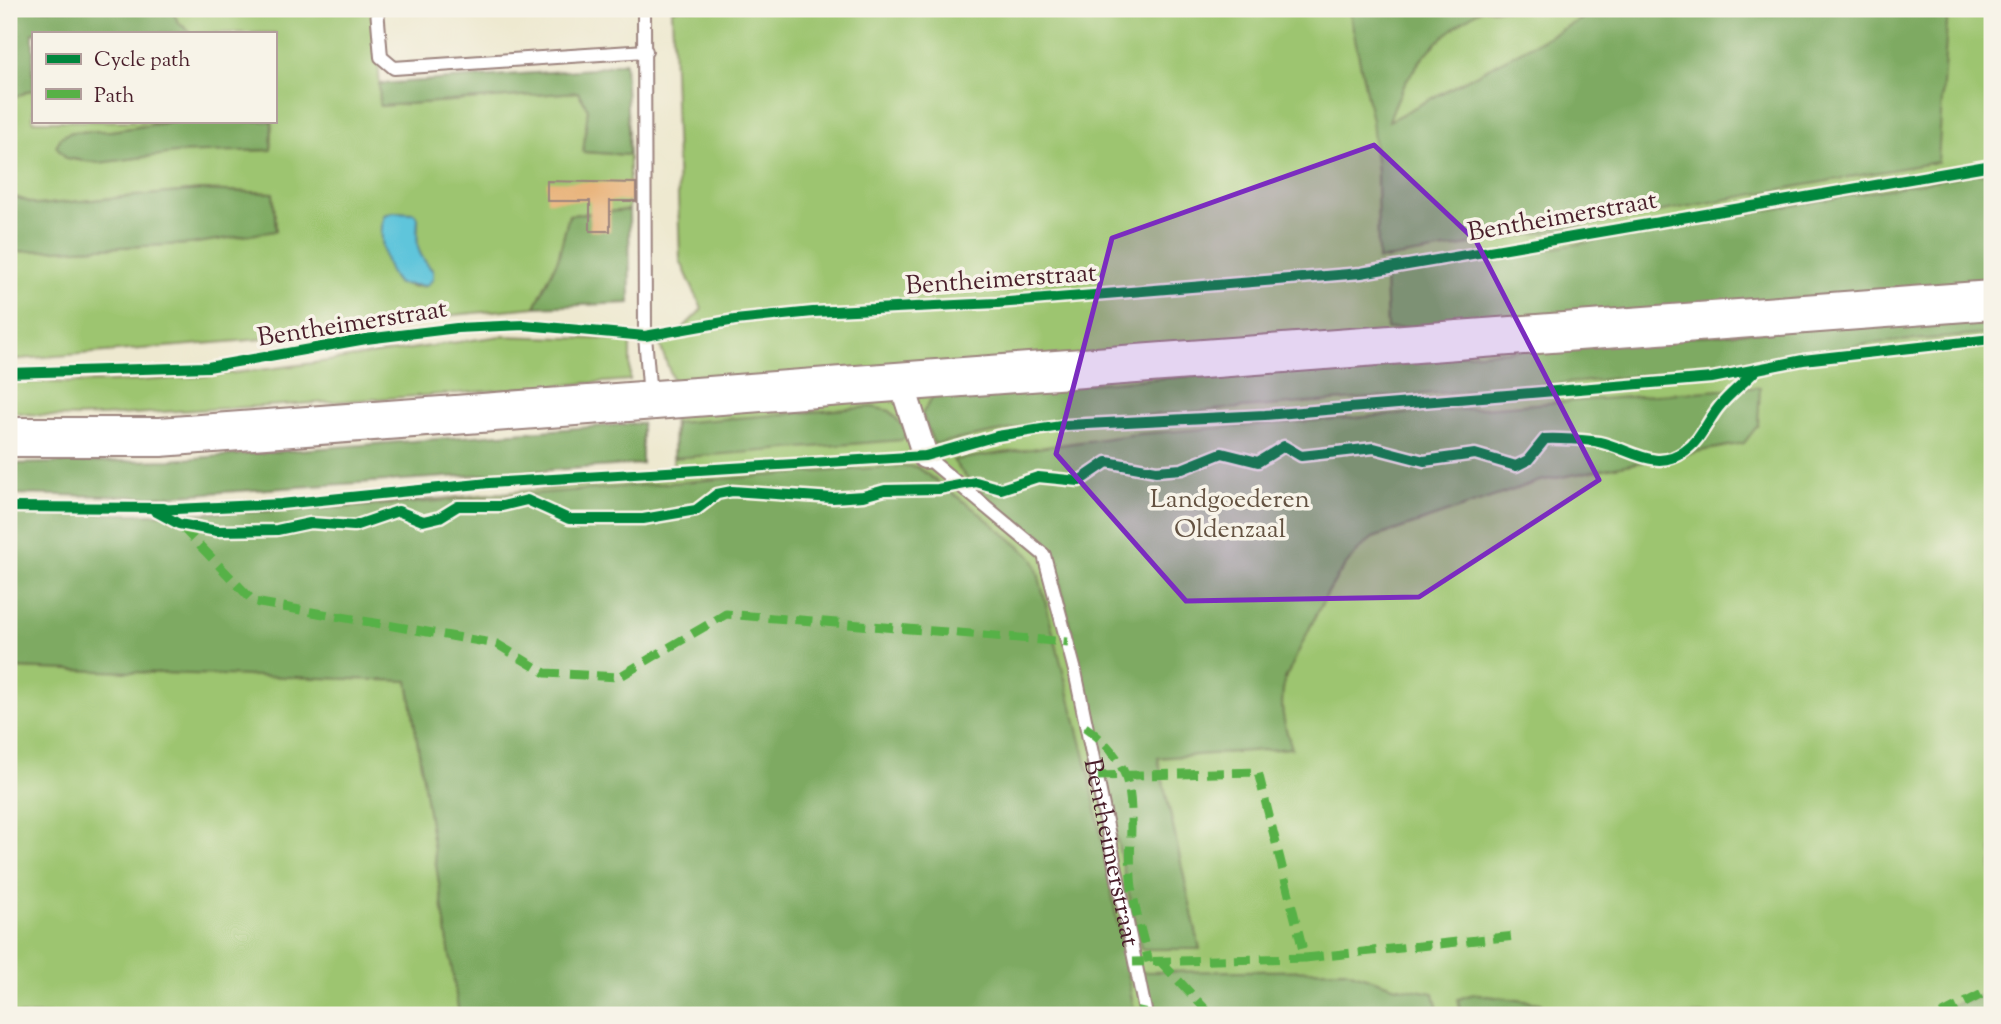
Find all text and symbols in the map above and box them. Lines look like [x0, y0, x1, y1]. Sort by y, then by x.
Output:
legend [32, 32, 276, 122]
text: Cycle path [94, 46, 191, 76]
text: Path [94, 82, 135, 112]
street label: Bentheimerstraat [1465, 183, 1660, 252]
street label: Bentheimerstraat [904, 255, 1098, 306]
street label: Bentheimerstraat [255, 291, 450, 358]
park label: Landgoederen Oldenzaal [1150, 482, 1310, 549]
street label: Bentheimerstraat [1072, 755, 1147, 951]

